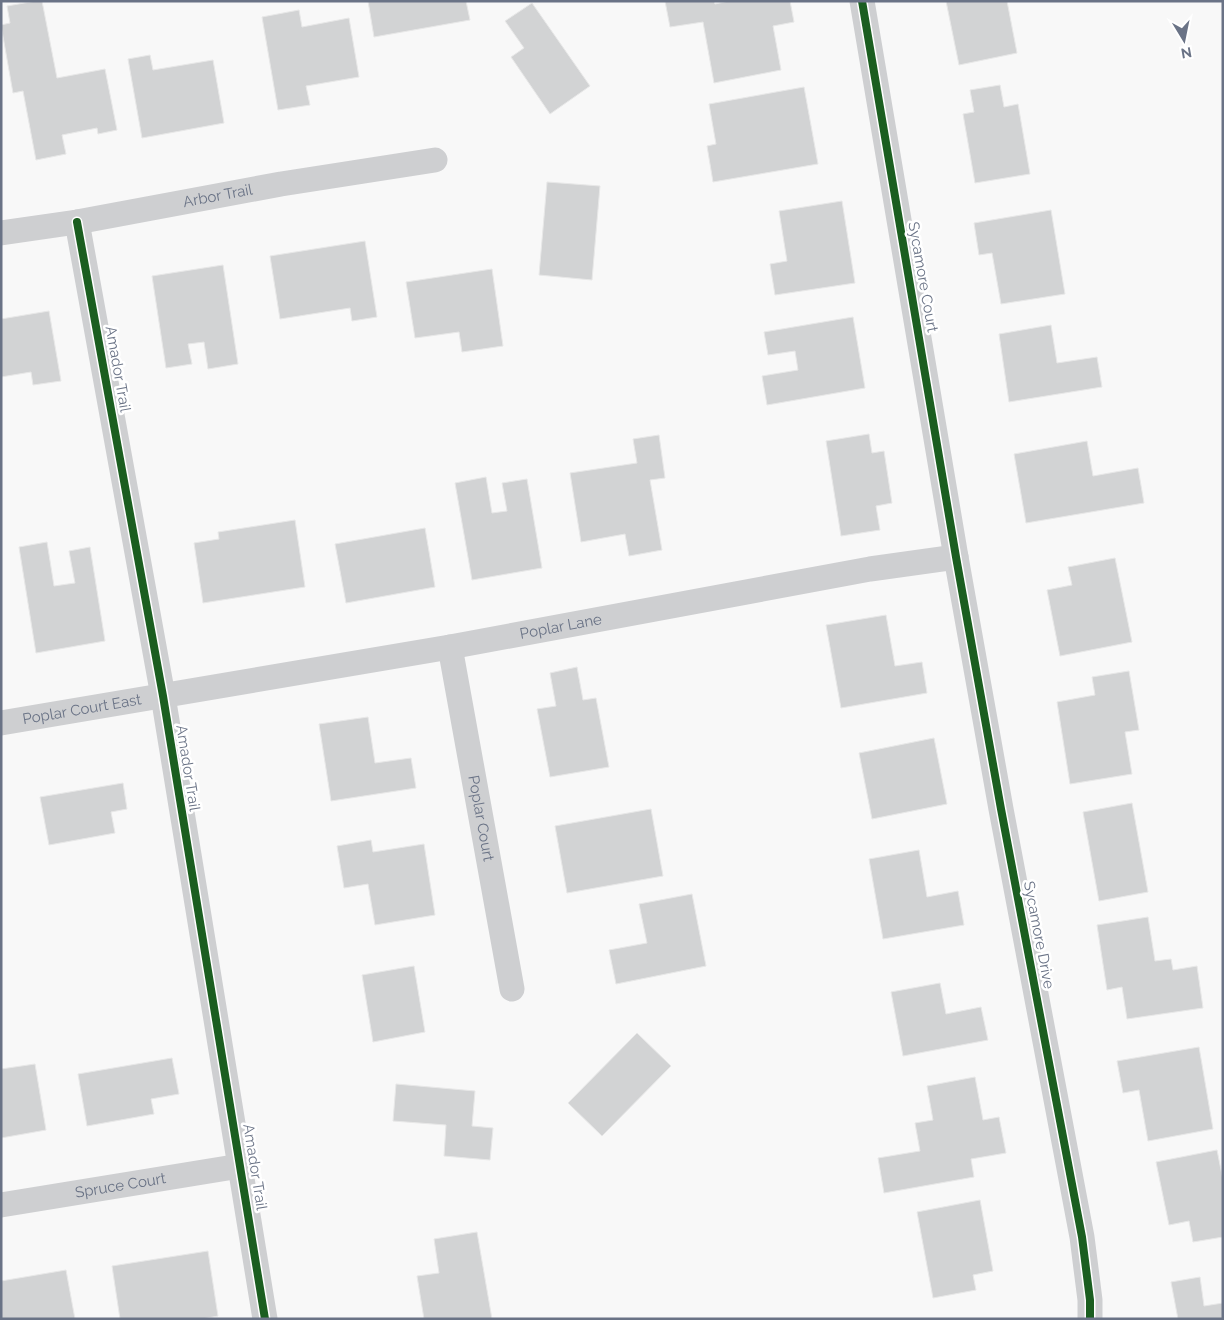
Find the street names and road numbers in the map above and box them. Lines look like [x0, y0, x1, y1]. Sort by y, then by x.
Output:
street label: Arbor Trail [181, 180, 255, 211]
street label: Sycamore Court [904, 220, 942, 334]
street label: Amador Trail [102, 324, 135, 414]
street label: Poplar Lane [518, 610, 603, 643]
street label: Poplar Court East [21, 690, 143, 728]
street label: Amador Trail [172, 724, 204, 813]
street label: Poplar Court [464, 774, 498, 863]
street label: Sycamore Drive [1020, 880, 1058, 991]
street label: Amador Trail [239, 1123, 271, 1212]
street label: Spruce Court [74, 1169, 167, 1202]

